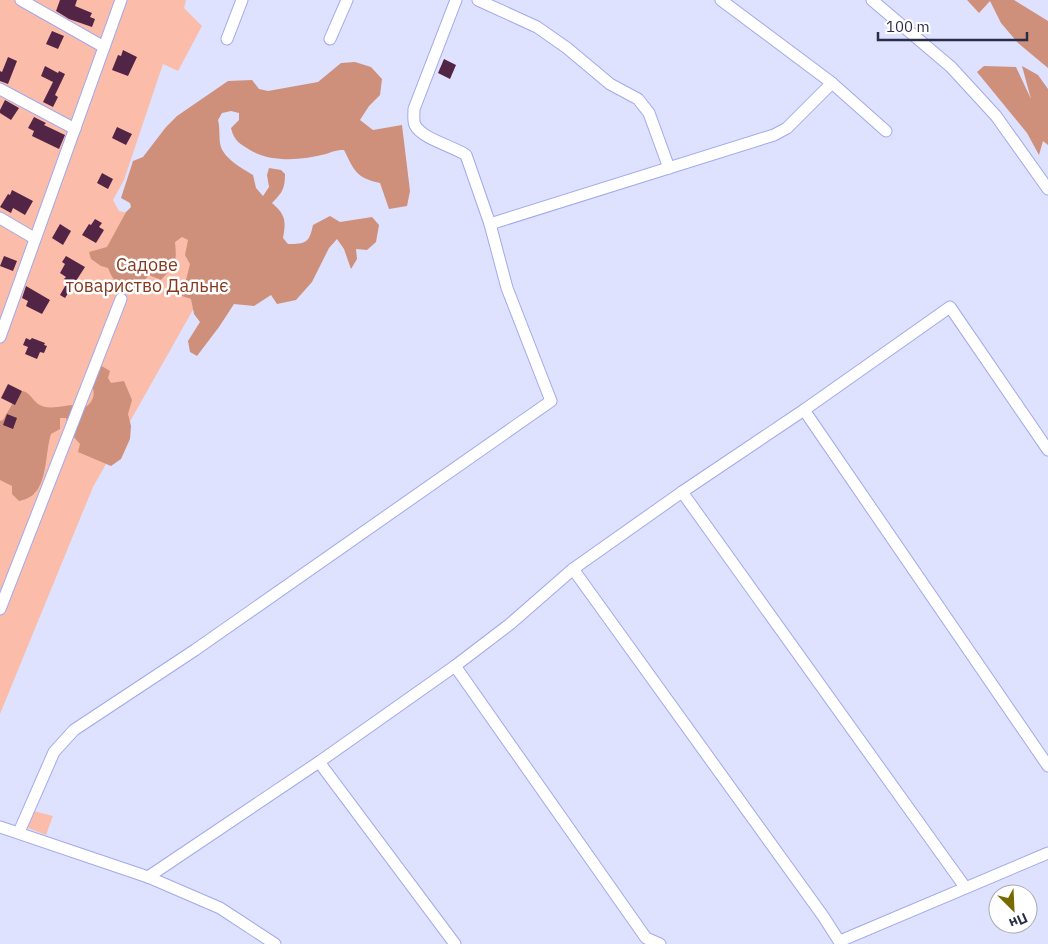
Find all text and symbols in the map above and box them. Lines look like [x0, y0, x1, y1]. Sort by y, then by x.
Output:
scale bar [878, 10, 1027, 42]
text: 100 m [886, 17, 930, 36]
park label: Садове товариство Дальнє [65, 253, 229, 297]
north arrow [988, 884, 1038, 934]
text: Пн [1006, 909, 1030, 933]

